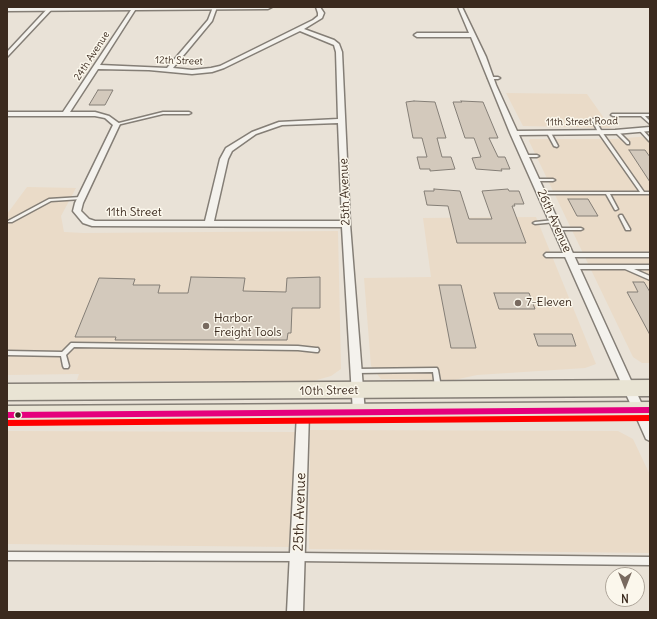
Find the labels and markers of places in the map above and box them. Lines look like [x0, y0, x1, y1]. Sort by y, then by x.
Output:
place label: 7-Eleven [526, 296, 572, 310]
marker: 7-Eleven [513, 298, 523, 308]
place label: Harbor Freight Tools [214, 312, 282, 340]
marker: Harbor Freight Tools [201, 321, 211, 331]
unlabelled marker [13, 410, 23, 420]

